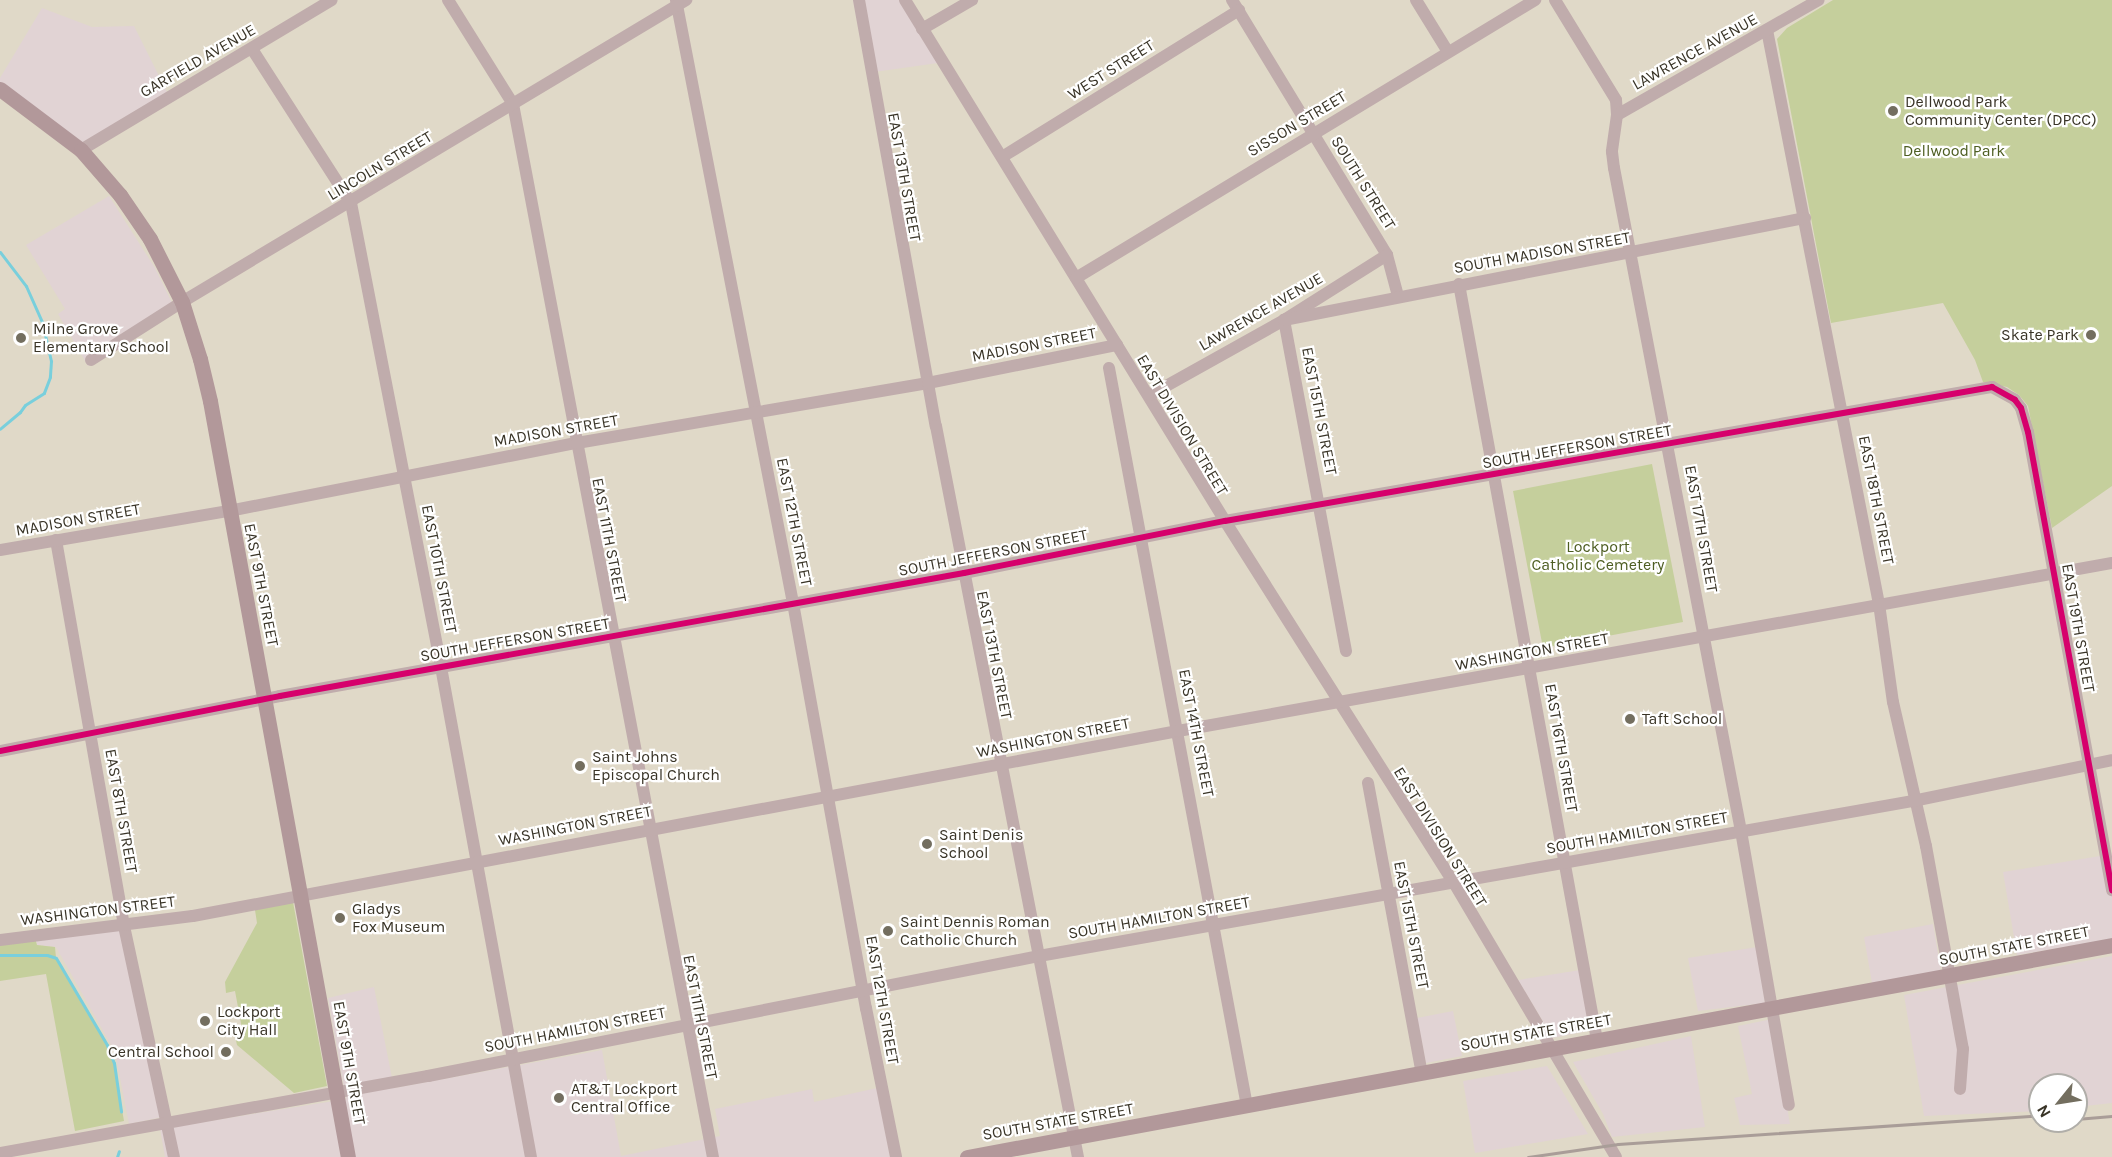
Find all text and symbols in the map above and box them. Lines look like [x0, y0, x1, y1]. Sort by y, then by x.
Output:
street label: LAWRENCE AVENUE [1629, 10, 1761, 94]
street label: GARFIELD AVENUE [137, 20, 259, 102]
street label: WEST STREET [1064, 36, 1158, 104]
street label: SISSON STREET [1244, 87, 1350, 161]
place label: Dellwood Park Community Center (DPCC) [1905, 92, 2097, 130]
marker: Dellwood Park Community Center (DPCC) [1886, 104, 1900, 118]
street label: EAST 13TH STREET [883, 111, 925, 243]
street label: LINCOLN STREET [324, 127, 436, 205]
street label: SOUTH STREET [1327, 133, 1399, 233]
park label: Dellwood Park [1903, 141, 2005, 161]
street label: SOUTH MADISON STREET [1452, 228, 1632, 278]
street label: LAWRENCE AVENUE [1196, 269, 1326, 355]
place label: Milne Grove Elementary School [33, 319, 169, 357]
street label: MADISON STREET [970, 324, 1098, 366]
place label: Skate Park [2001, 325, 2079, 345]
marker: Skate Park [2084, 328, 2098, 342]
marker: Milne Grove Elementary School [14, 331, 28, 345]
street label: EAST 15TH STREET [1297, 345, 1341, 477]
street label: EAST DIVISION STREET [1132, 351, 1232, 499]
street label: MADISON STREET [492, 411, 620, 451]
street label: SOUTH JEFFERSON STREET [1481, 421, 1673, 473]
street label: EAST 18TH STREET [1854, 434, 1898, 566]
street label: EAST 12TH STREET [772, 456, 816, 588]
street label: EAST 17TH STREET [1680, 464, 1722, 594]
street label: EAST 11TH STREET [588, 476, 630, 604]
street label: MADISON STREET [14, 500, 142, 540]
street label: EAST 10TH STREET [417, 503, 461, 635]
street label: EAST 9TH STREET [240, 522, 282, 648]
street label: SOUTH JEFFERSON STREET [897, 525, 1089, 581]
park label: Lockport Catholic Cemetery [1531, 537, 1665, 575]
street label: EAST 19TH STREET [2057, 562, 2099, 694]
street label: EAST 13TH STREET [972, 589, 1016, 721]
street label: SOUTH JEFFERSON STREET [419, 614, 611, 666]
street label: WASHINGTON STREET [1454, 629, 1610, 675]
street label: EAST 14TH STREET [1174, 667, 1218, 799]
street label: EAST 16TH STREET [1540, 682, 1582, 814]
place label: Taft School [1642, 709, 1722, 729]
marker: Taft School [1623, 712, 1637, 726]
street label: WASHINGTON STREET [975, 714, 1131, 762]
place label: Saint Johns Episcopal Church [592, 747, 720, 785]
street label: EAST 8TH STREET [101, 748, 141, 874]
marker: Saint Johns Episcopal Church [573, 759, 587, 773]
street label: EAST DIVISION STREET [1389, 764, 1491, 910]
street label: WASHINGTON STREET [497, 802, 653, 850]
street label: SOUTH HAMILTON STREET [1545, 808, 1729, 858]
place label: Saint Denis School [939, 825, 1023, 863]
marker: Saint Denis School [920, 837, 934, 851]
street label: EAST 15TH STREET [1389, 859, 1433, 991]
street label: WASHINGTON STREET [20, 892, 176, 930]
street label: SOUTH HAMILTON STREET [1067, 893, 1251, 943]
place label: Gladys Fox Museum [352, 899, 445, 937]
marker: Gladys Fox Museum [333, 911, 347, 925]
place label: Saint Dennis Roman Catholic Church [900, 912, 1050, 950]
street label: SOUTH STATE STREET [1937, 922, 2091, 970]
marker: Saint Dennis Roman Catholic Church [881, 924, 895, 938]
street label: EAST 12TH STREET [861, 934, 903, 1066]
street label: EAST 11TH STREET [679, 953, 721, 1081]
street label: EAST 9TH STREET [329, 1000, 369, 1126]
place label: Lockport City Hall [217, 1002, 280, 1040]
street label: SOUTH HAMILTON STREET [483, 1003, 667, 1057]
street label: SOUTH STATE STREET [1459, 1010, 1613, 1056]
marker: Lockport City Hall [198, 1014, 212, 1028]
place label: Central School [108, 1042, 214, 1062]
marker: Central School [219, 1045, 233, 1059]
north arrow [2028, 1073, 2088, 1133]
place label: AT&T Lockport Central Office [571, 1079, 677, 1117]
marker: AT&T Lockport Central Office [552, 1091, 566, 1105]
street label: SOUTH STATE STREET [981, 1099, 1135, 1145]
text: N [2033, 1102, 2055, 1121]

